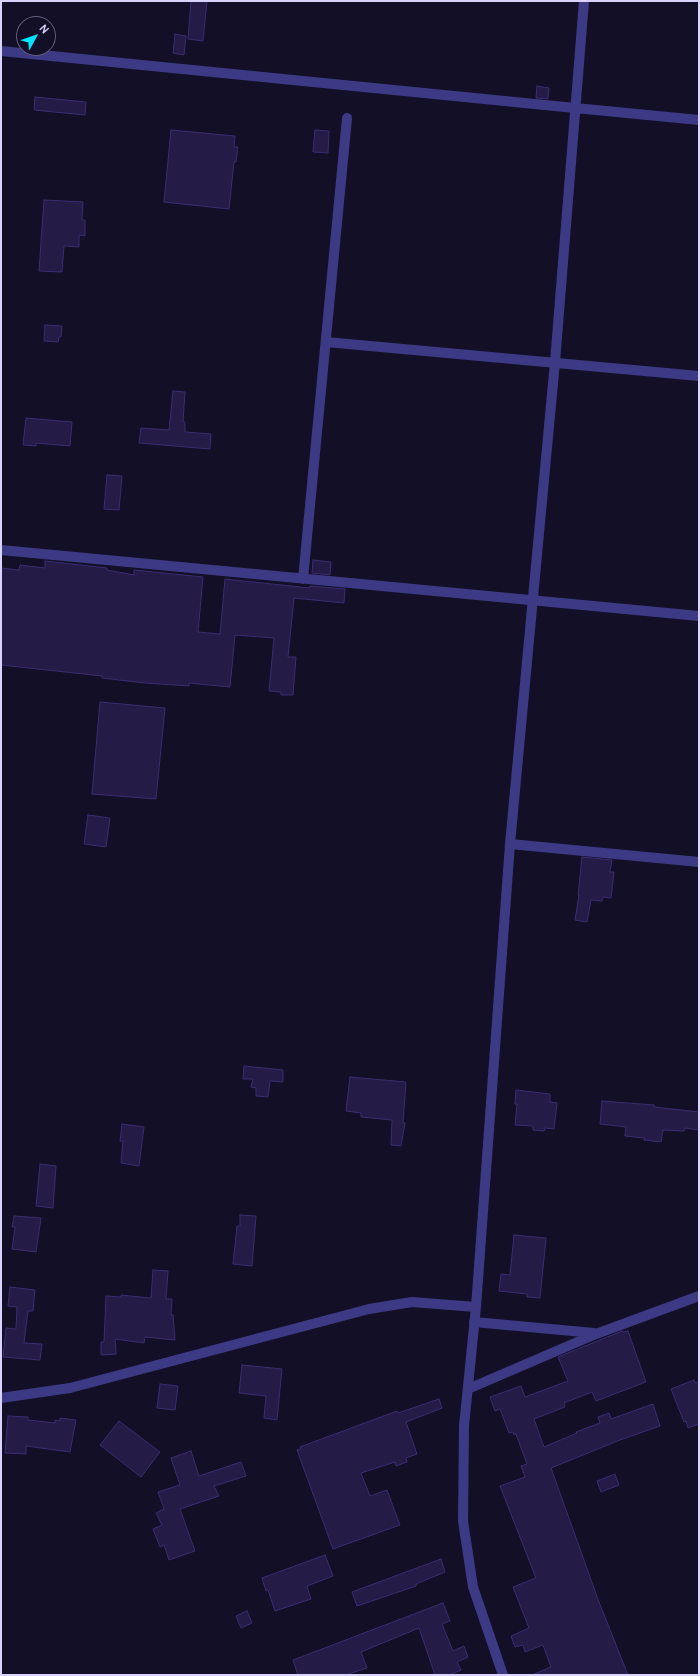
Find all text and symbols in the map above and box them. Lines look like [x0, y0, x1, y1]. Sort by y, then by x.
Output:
north arrow [16, 16, 56, 56]
text: N [37, 21, 52, 36]

